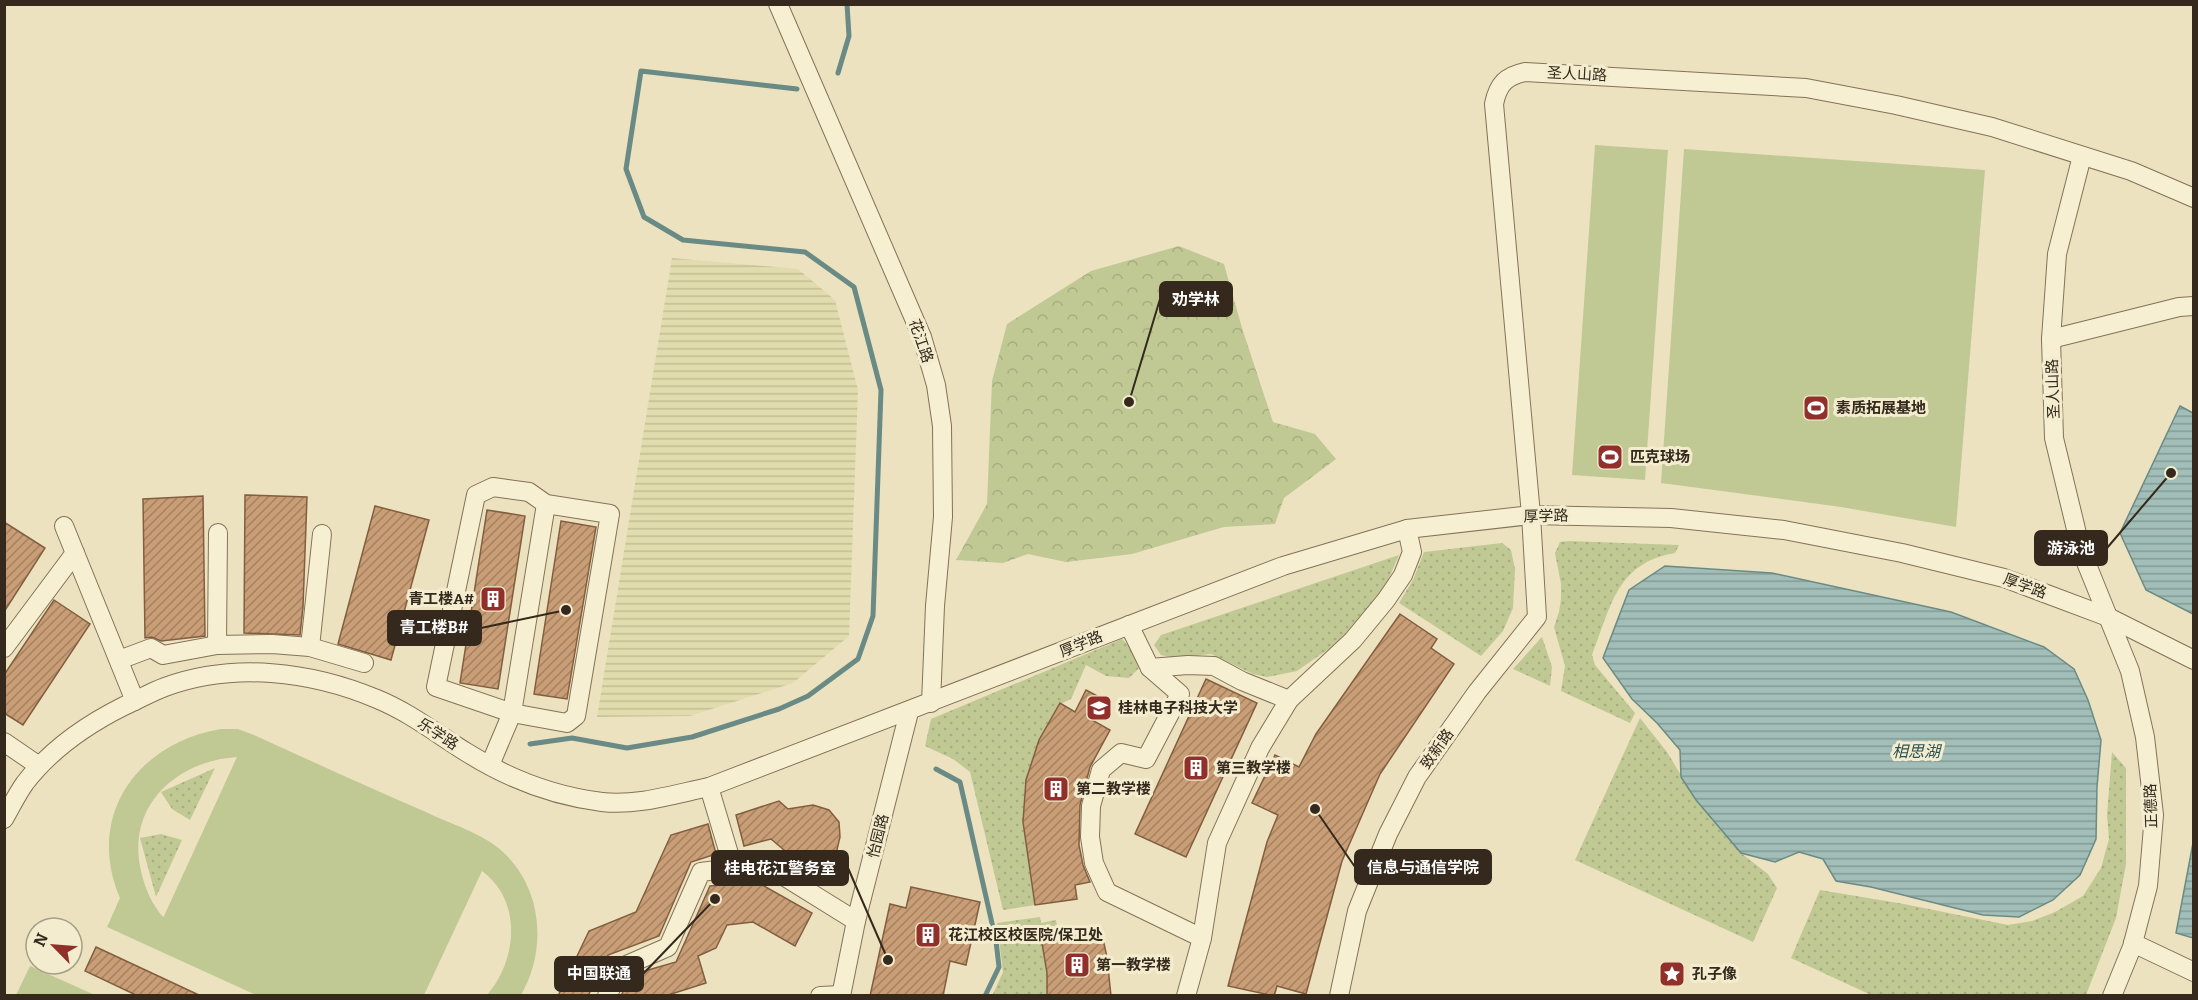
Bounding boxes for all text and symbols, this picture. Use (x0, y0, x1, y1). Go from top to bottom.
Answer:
street label: 圣人山路 (1547, 63, 1607, 85)
callout: 劝学林 (1160, 282, 1232, 316)
text: 劝学林 (1172, 290, 1220, 309)
street label: 花江路 (905, 317, 937, 365)
street label: 圣人山路 (2043, 359, 2063, 419)
sports icon: 素质拓展基地 (1801, 393, 1831, 423)
place label: 素质拓展基地 (1836, 399, 1926, 417)
sports icon: 匹克球场 (1595, 442, 1625, 472)
place label: 匹克球场 (1630, 448, 1690, 466)
street label: 厚学路 (1523, 507, 1569, 525)
callout: 游泳池 (2035, 531, 2107, 565)
text: 游泳池 (2047, 539, 2095, 558)
street label: 厚学路 (2001, 570, 2049, 602)
building icon: 青工楼A# (478, 584, 508, 614)
place label: 青工楼A# (408, 590, 474, 608)
callout: 青工楼B# (388, 611, 481, 645)
text: 青工楼B# (399, 618, 469, 637)
street label: 厚学路 (1057, 627, 1105, 661)
school or university icon: 桂林电子科技大学 (1084, 693, 1114, 723)
place label: 桂林电子科技大学 (1118, 699, 1238, 717)
street label: 乐学路 (414, 714, 462, 754)
street label: 致新路 (1417, 725, 1457, 773)
water label: 相思湖 (1892, 742, 1943, 761)
building icon: 第三教学楼 (1181, 753, 1211, 783)
place label: 第三教学楼 (1216, 759, 1291, 777)
building icon: 第二教学楼 (1041, 774, 1071, 804)
place label: 第二教学楼 (1076, 780, 1151, 798)
street label: 正德路 (2141, 783, 2161, 829)
street label: 怡园路 (864, 812, 892, 860)
callout: 信息与通信学院 (1355, 850, 1491, 884)
callout: 桂电花江警务室 (712, 851, 848, 885)
text: 信息与通信学院 (1367, 858, 1479, 877)
text: 桂电花江警务室 (724, 859, 836, 878)
north arrow (24, 916, 84, 976)
building icon: 花江校区校医院/保卫处 (913, 920, 943, 950)
place label: 花江校区校医院/保卫处 (948, 926, 1103, 944)
text: N (30, 930, 52, 949)
building icon: 第一教学楼 (1062, 950, 1092, 980)
place label: 第一教学楼 (1096, 956, 1171, 974)
callout: 中国联通 (555, 957, 643, 991)
place icon: 孔子像 (1657, 959, 1687, 989)
text: 中国联通 (567, 964, 631, 983)
place label: 孔子像 (1692, 965, 1737, 983)

